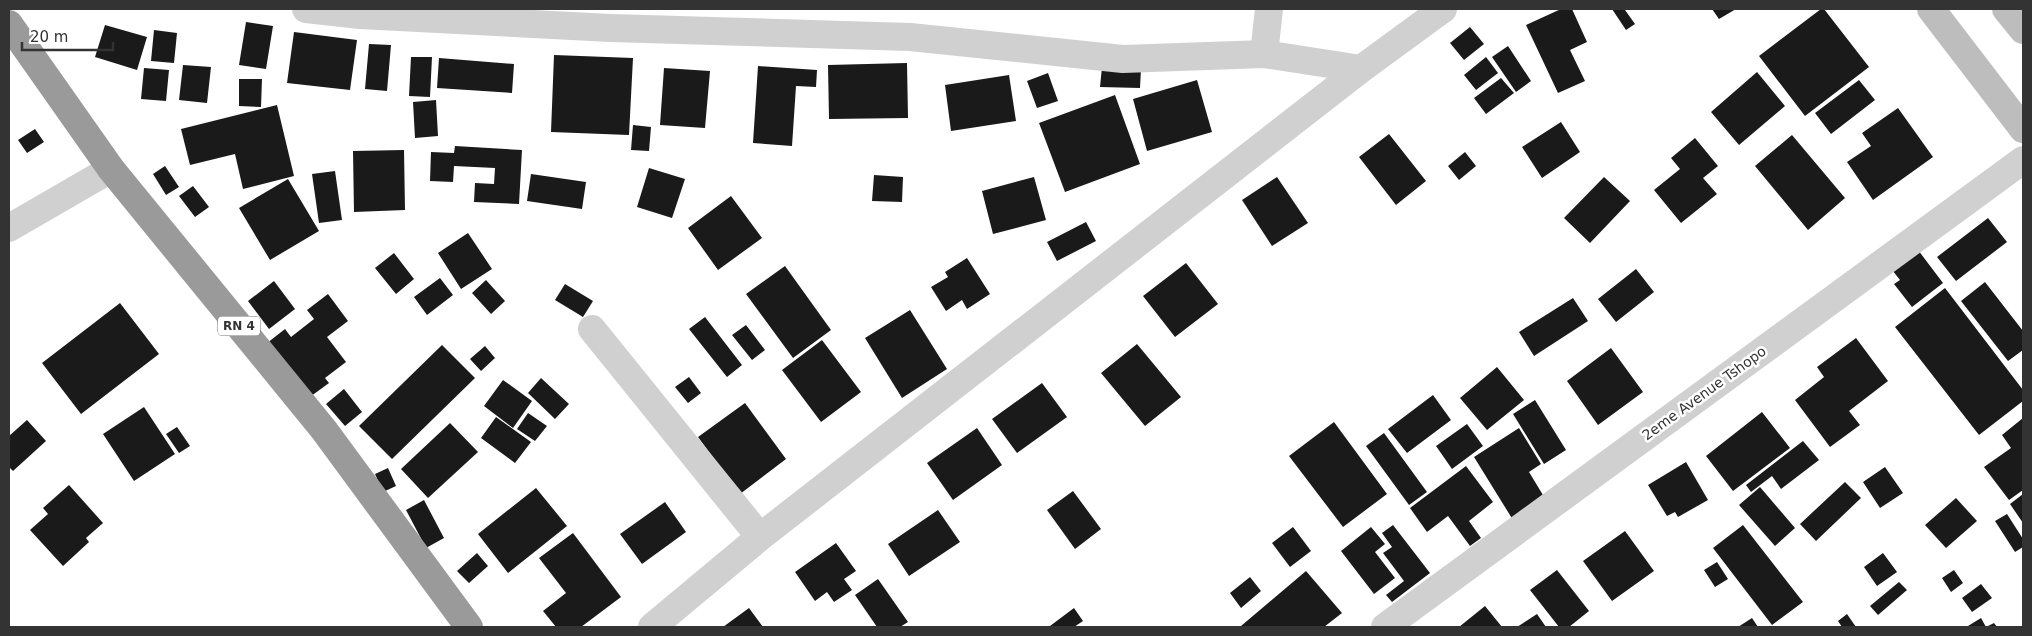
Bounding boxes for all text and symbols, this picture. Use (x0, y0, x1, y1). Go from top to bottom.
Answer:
scale bar (22, 20, 114, 52)
text: 20 m (30, 28, 68, 46)
road number: RN 4 (218, 316, 260, 336)
street label: 2eme Avenue Tshopo (1639, 343, 1769, 443)

